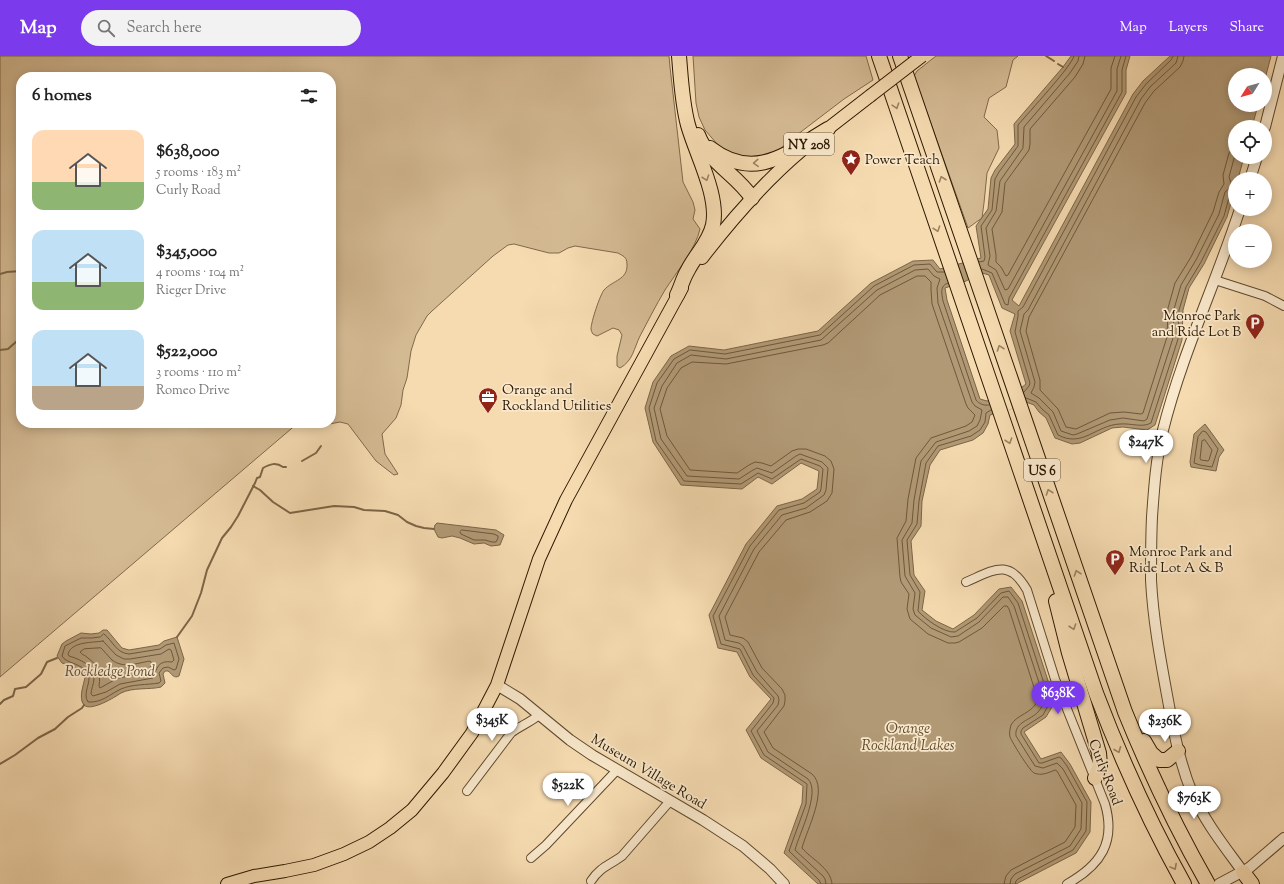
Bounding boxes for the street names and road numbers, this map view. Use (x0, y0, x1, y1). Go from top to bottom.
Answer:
road number: NY 208 (784, 133, 834, 155)
road number: US 6 (1024, 459, 1060, 481)
street label: Museum Village Road (586, 730, 710, 815)
street label: Curly Road (1082, 737, 1126, 809)

